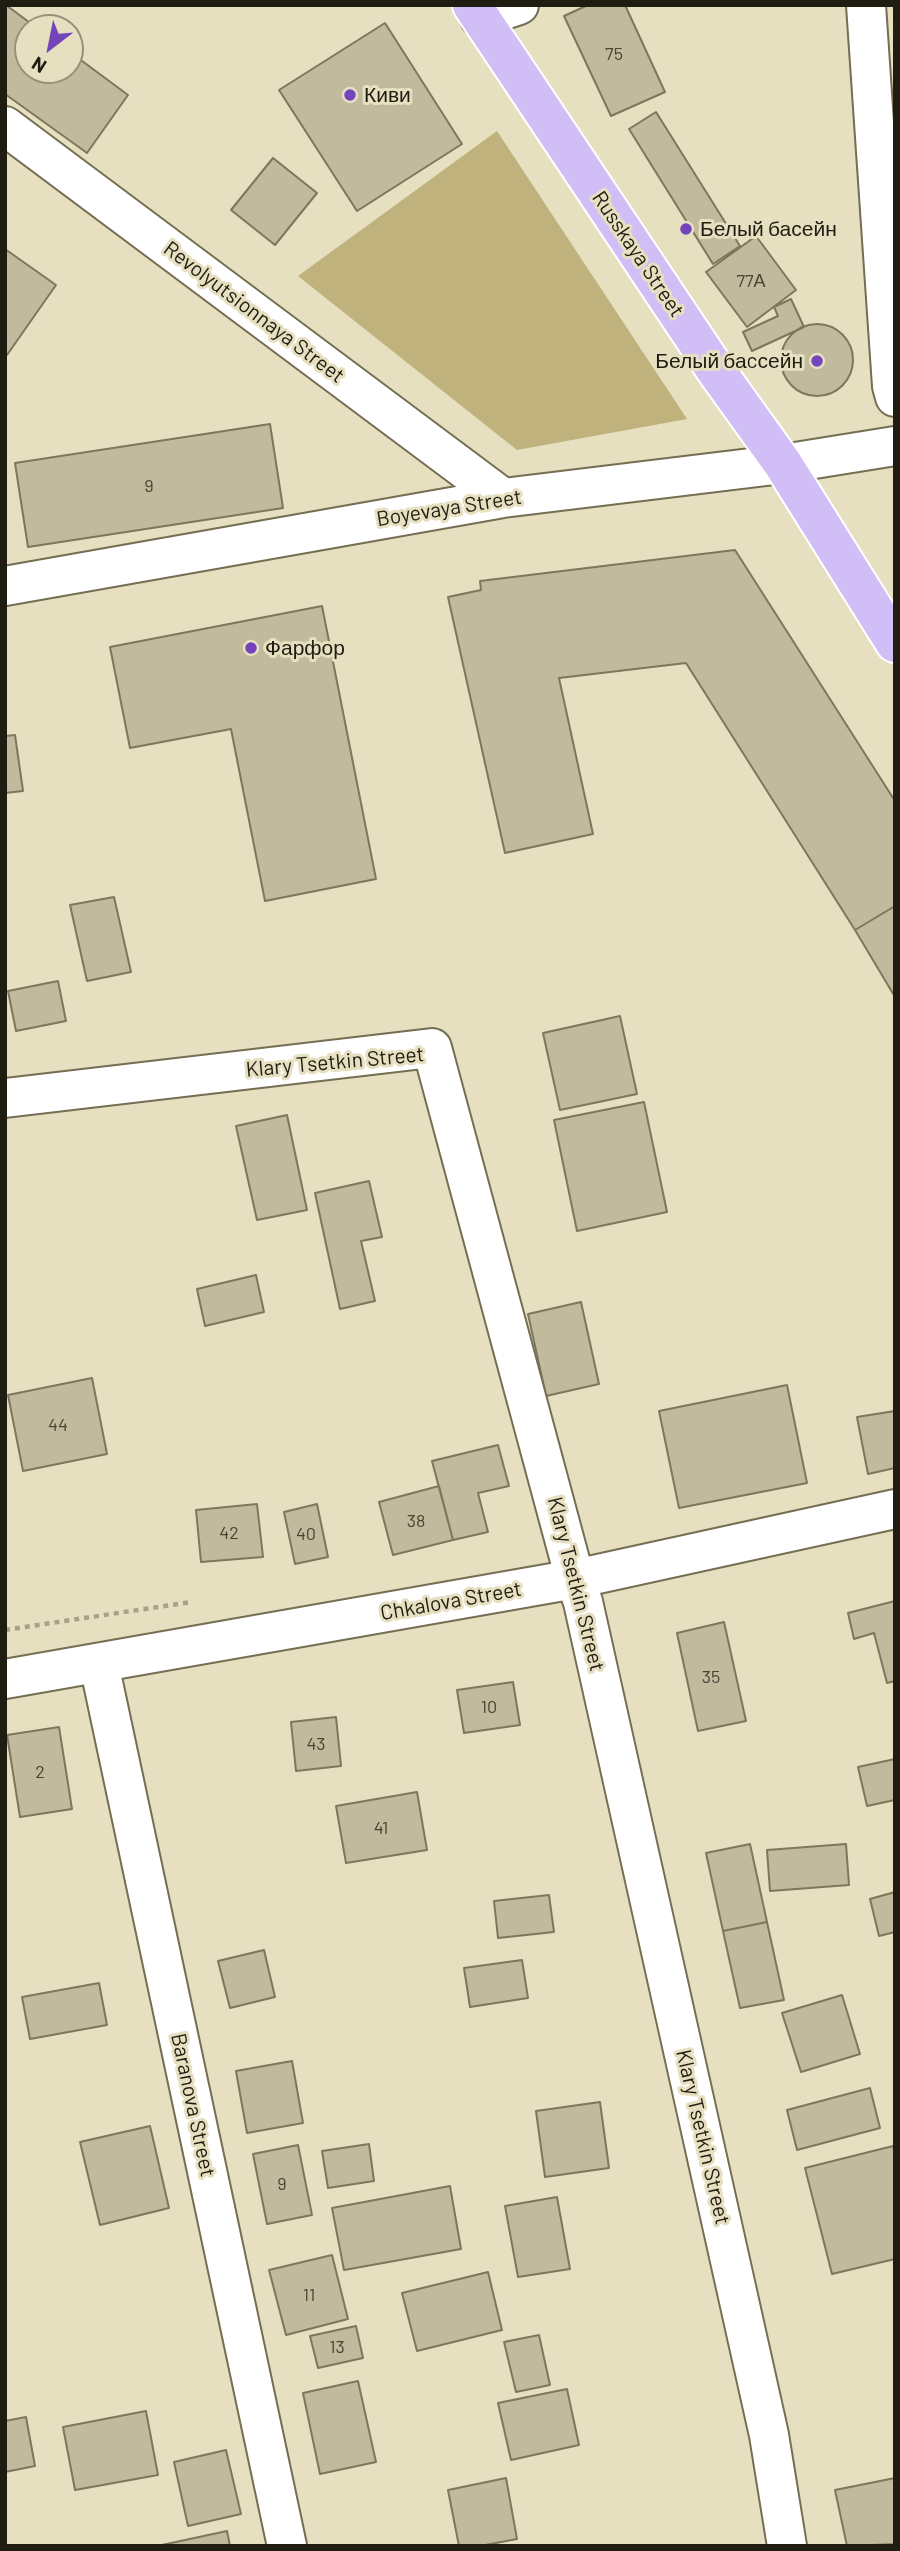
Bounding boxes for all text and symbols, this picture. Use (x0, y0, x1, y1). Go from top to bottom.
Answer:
north arrow (14, 14, 84, 84)
house number: 75 (605, 43, 623, 65)
text: N (27, 52, 50, 79)
place label: Киви (364, 82, 411, 108)
marker: Киви (342, 87, 358, 103)
street label: Russkaya Street (587, 186, 689, 322)
place label: Белый басейн (700, 216, 837, 242)
marker: Белый басейн (678, 221, 694, 237)
street label: Revolyutsionnaya Street (159, 236, 349, 388)
house number: 77А (736, 270, 766, 292)
place label: Белый баcсейн (655, 348, 803, 374)
marker: Белый баcсейн (809, 353, 825, 369)
house number: 9 (144, 475, 154, 497)
street label: Boyevaya Street (375, 484, 523, 532)
place label: Фарфор (265, 635, 345, 661)
marker: Фарфор (243, 640, 259, 656)
street label: Klary Tsetkin Street (245, 1042, 425, 1082)
house number: 44 (48, 1414, 68, 1436)
street label: Klary Tsetkin Street (542, 1494, 610, 1674)
house number: 38 (407, 1510, 425, 1532)
house number: 42 (219, 1522, 239, 1544)
house number: 40 (296, 1523, 316, 1545)
street label: Chkalova Street (378, 1576, 524, 1626)
house number: 35 (702, 1666, 720, 1688)
house number: 10 (481, 1696, 497, 1718)
house number: 43 (306, 1733, 326, 1755)
house number: 2 (35, 1761, 45, 1783)
house number: 41 (374, 1817, 388, 1839)
street label: Baranova Street (165, 2031, 221, 2179)
street label: Klary Tsetkin Street (671, 2047, 735, 2227)
house number: 9 (277, 2173, 287, 2195)
house number: 11 (303, 2284, 315, 2306)
house number: 13 (329, 2336, 345, 2358)

